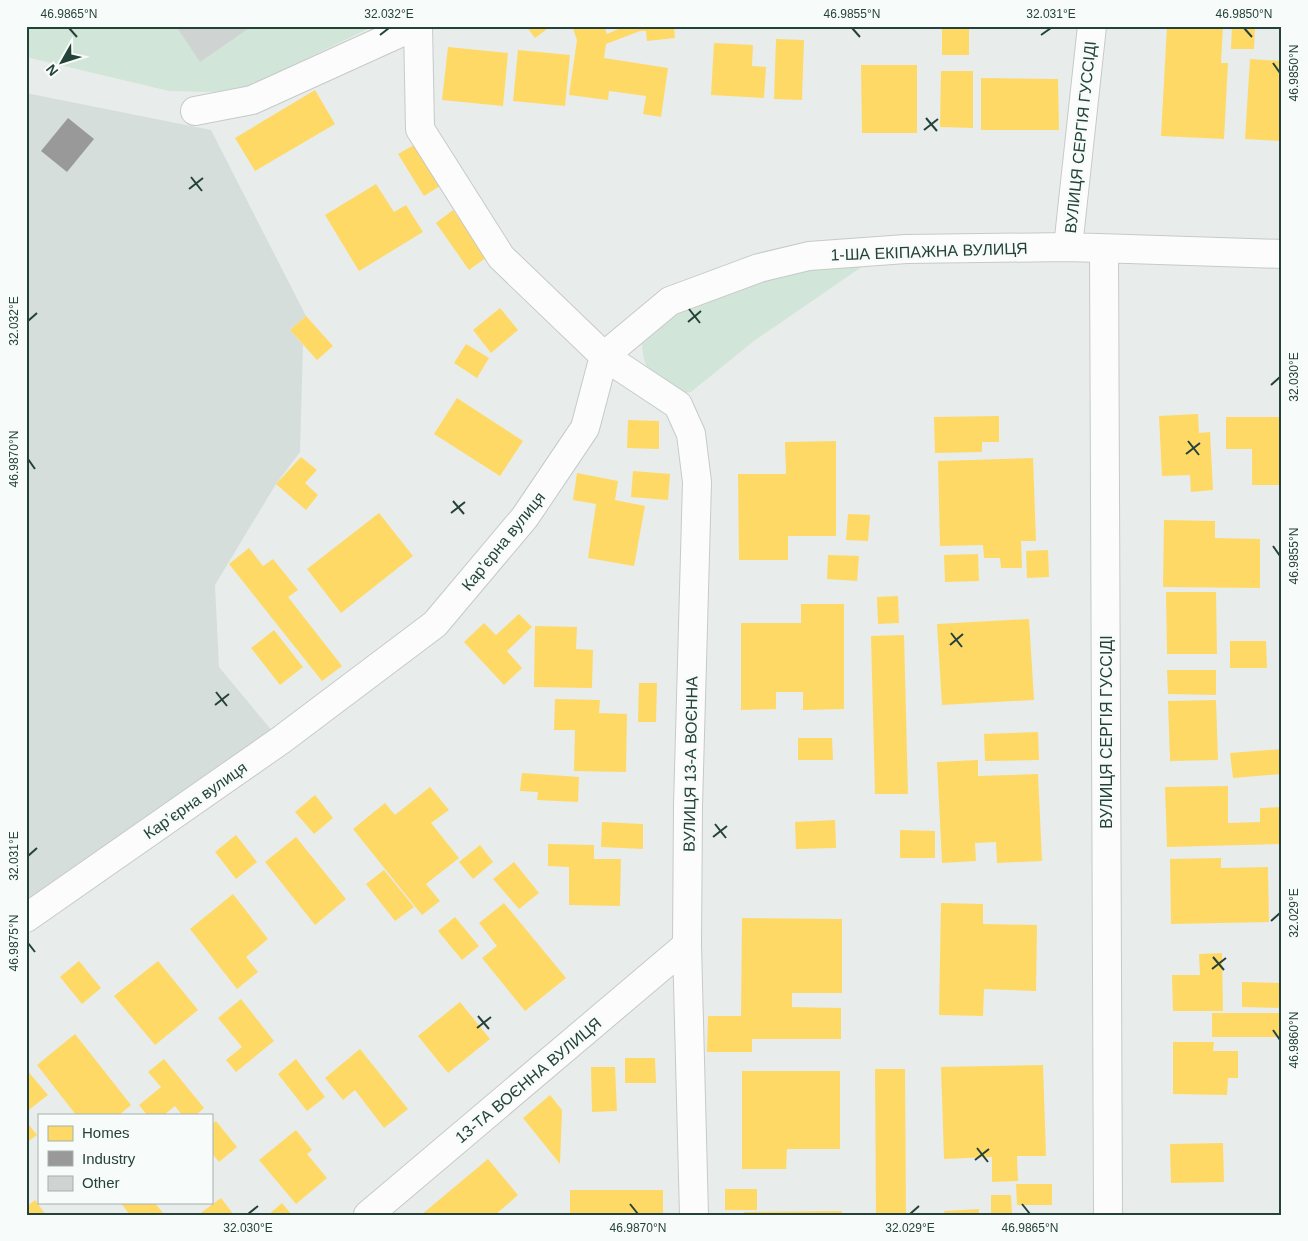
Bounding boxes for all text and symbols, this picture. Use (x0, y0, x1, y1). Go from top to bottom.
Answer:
text: 46.9865°N (41, 7, 97, 21)
text: 32.032°E (364, 7, 414, 21)
text: 46.9855°N (824, 7, 880, 21)
text: 32.031°E (1026, 7, 1076, 21)
text: 46.9850°N (1216, 7, 1272, 21)
north arrow (38, 38, 88, 88)
street label: ВУЛИЦЯ СЕРГІЯ ГУССІДІ (1062, 40, 1099, 234)
text: 46.9850°N (1287, 45, 1301, 101)
text: N (42, 61, 61, 79)
street label: 1-ША ЕКІПАЖНА ВУЛИЦЯ (830, 240, 1028, 263)
text: 32.032°E (7, 296, 21, 346)
text: 32.030°E (1287, 352, 1301, 402)
text: 46.9870°N (7, 431, 21, 487)
street label: Карʼєрна вулиця (458, 489, 548, 594)
text: 46.9855°N (1287, 528, 1301, 584)
street label: ВУЛИЦЯ СЕРГІЯ ГУССІДІ (1098, 635, 1115, 829)
street label: ВУЛИЦЯ 13-А ВОЄННА (680, 676, 701, 852)
street label: Карʼєрна вулиця (141, 759, 250, 842)
text: 32.031°E (7, 831, 21, 881)
text: 32.029°E (1287, 888, 1301, 938)
text: 46.9875°N (7, 915, 21, 971)
text: 46.9860°N (1287, 1012, 1301, 1068)
street label: 13-ТА ВОЄННА ВУЛИЦЯ (452, 1014, 605, 1146)
legend (38, 1114, 212, 1204)
text: Homes (82, 1124, 130, 1141)
text: Industry (82, 1150, 136, 1167)
text: Other (82, 1174, 120, 1191)
text: 32.030°E (223, 1221, 273, 1235)
text: 46.9870°N (610, 1221, 666, 1235)
text: 32.029°E (885, 1221, 935, 1235)
text: 46.9865°N (1002, 1221, 1058, 1235)

